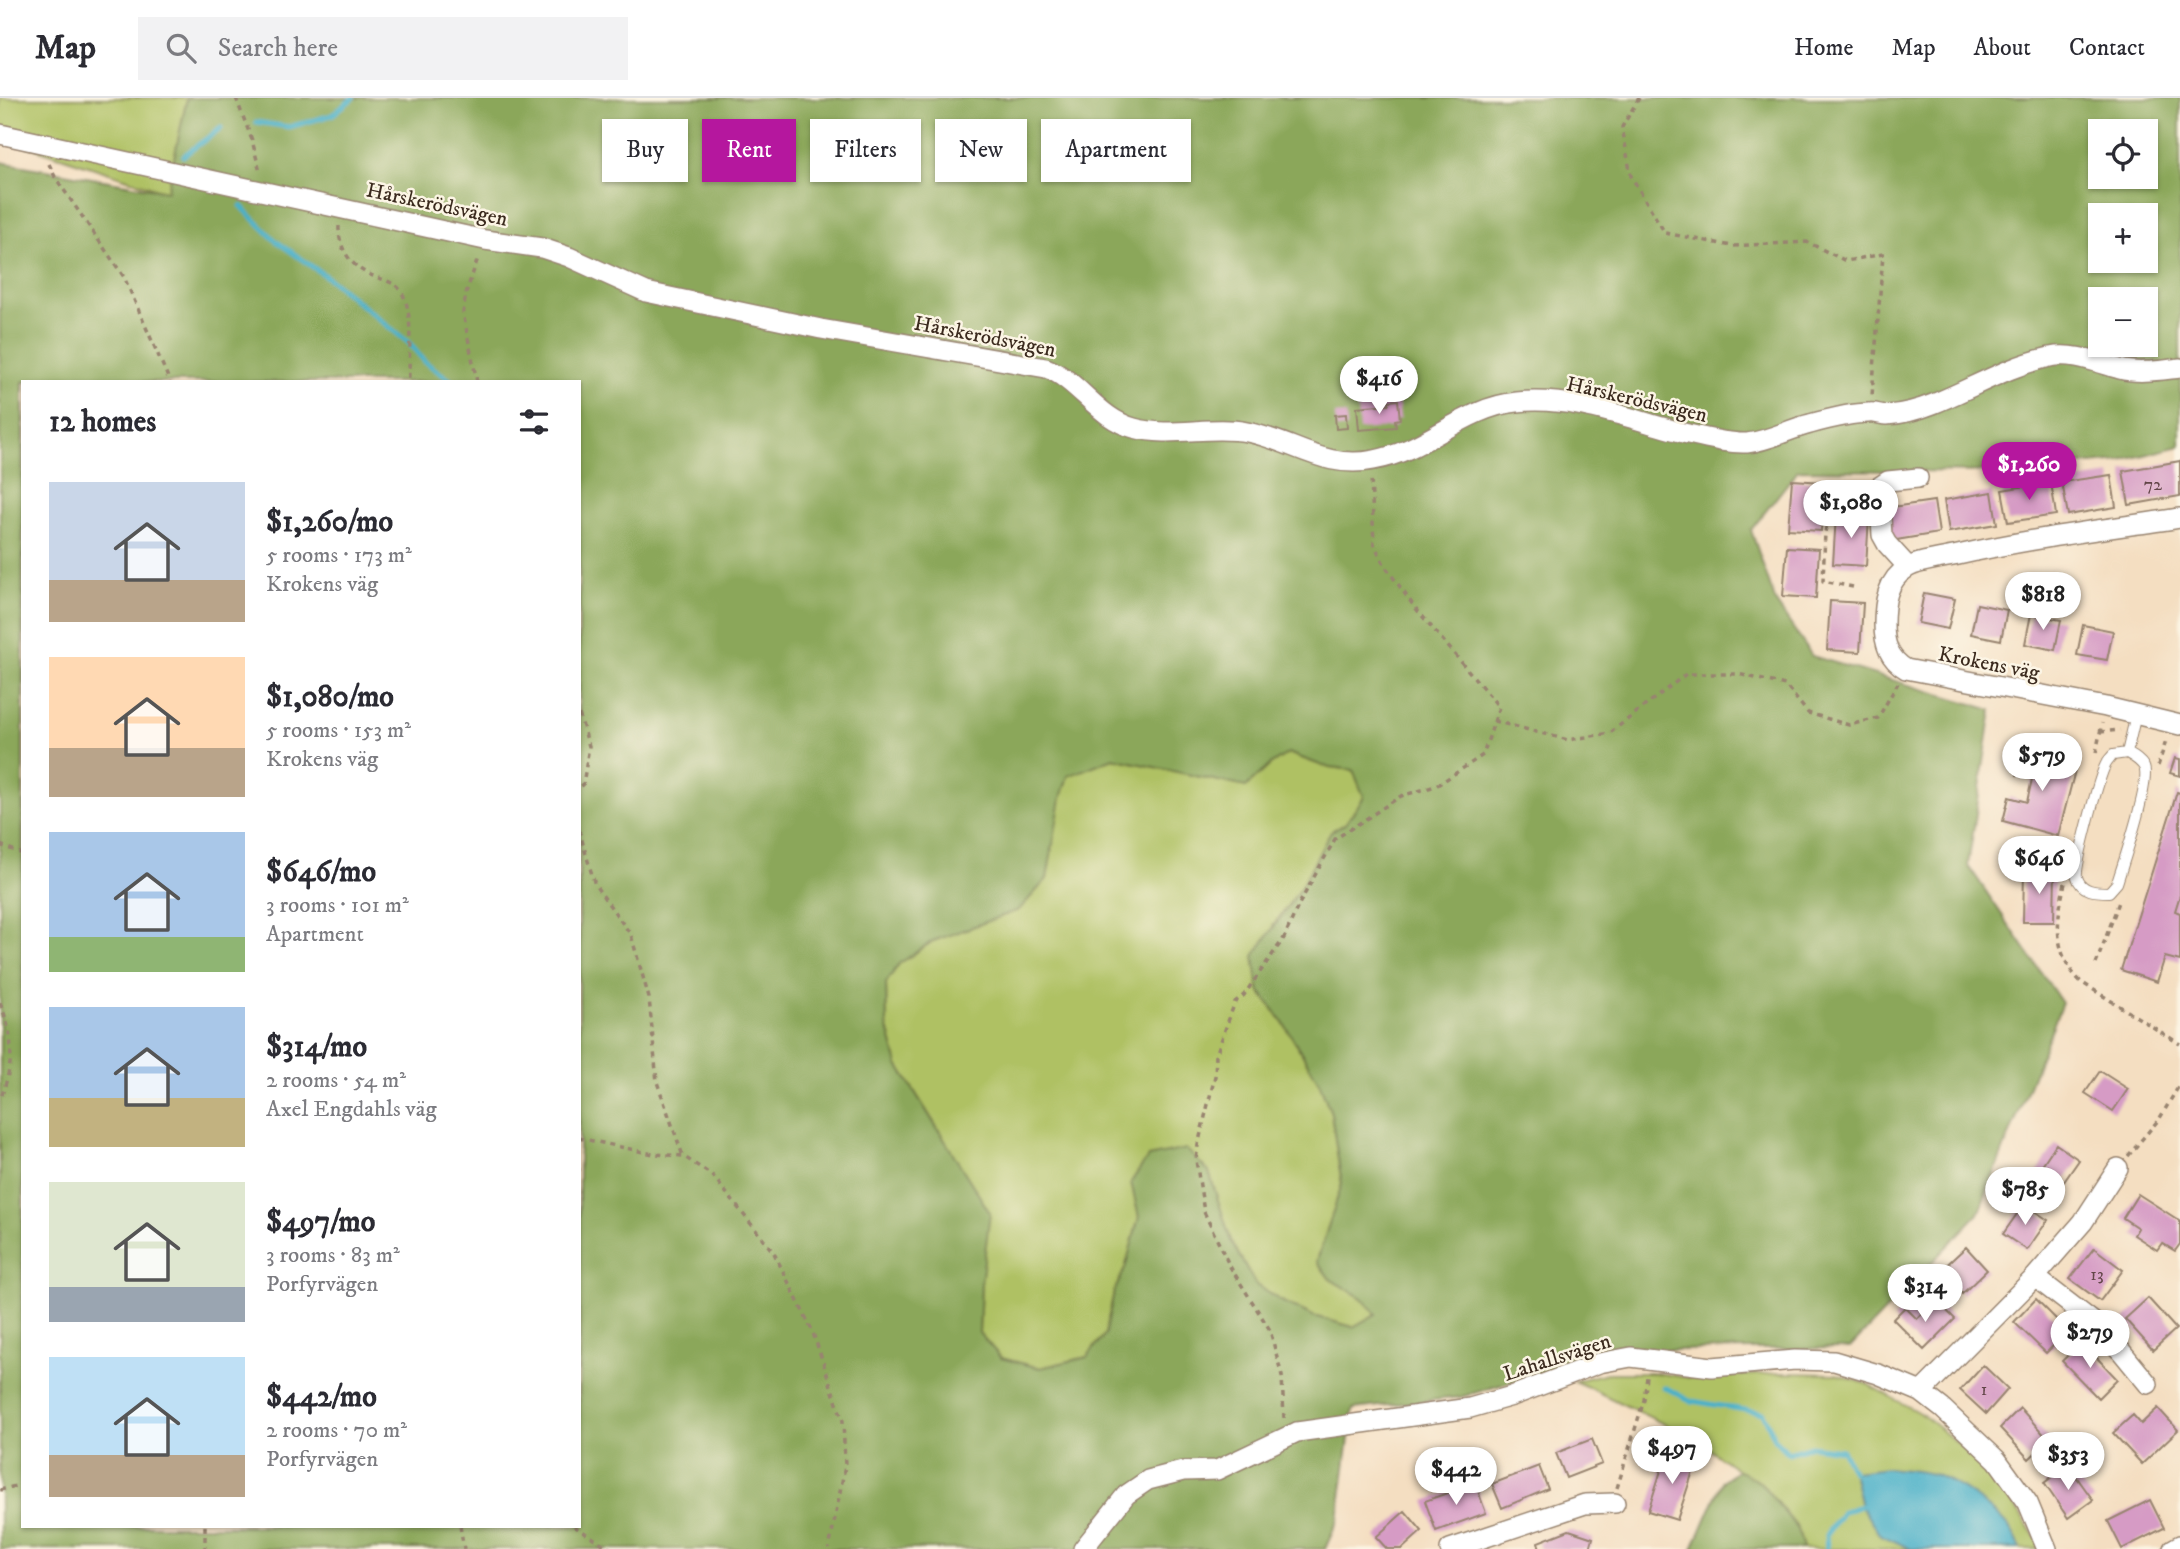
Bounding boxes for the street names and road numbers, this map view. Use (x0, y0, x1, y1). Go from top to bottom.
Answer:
street label: Hårskerödsvägen (364, 177, 510, 233)
street label: Hårskerödsvägen (912, 310, 1058, 363)
street label: Hårskerödsvägen (1564, 371, 1710, 429)
street label: Krokens väg (1936, 641, 2042, 687)
street label: Lahallsvägen (1500, 1328, 1614, 1388)

